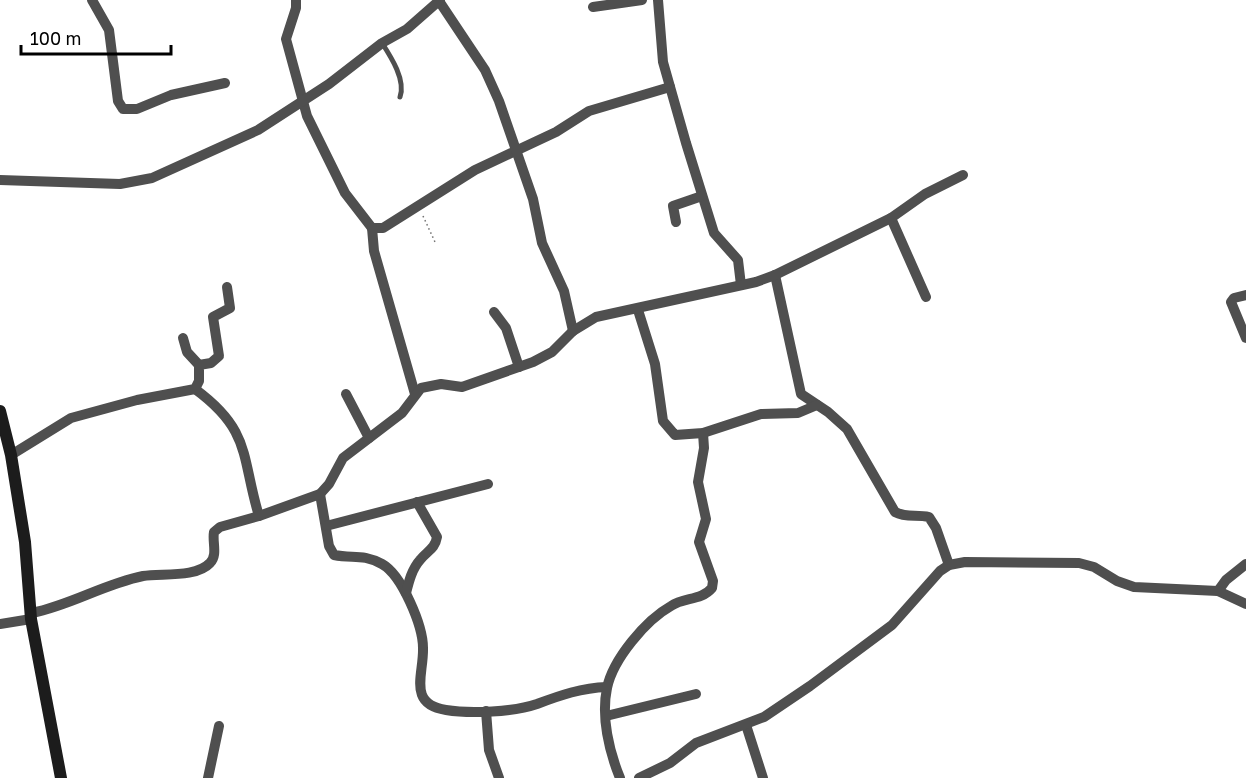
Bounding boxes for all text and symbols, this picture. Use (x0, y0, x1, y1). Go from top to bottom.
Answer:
scale bar (21, 18, 171, 56)
text: 100 m (30, 27, 81, 49)

